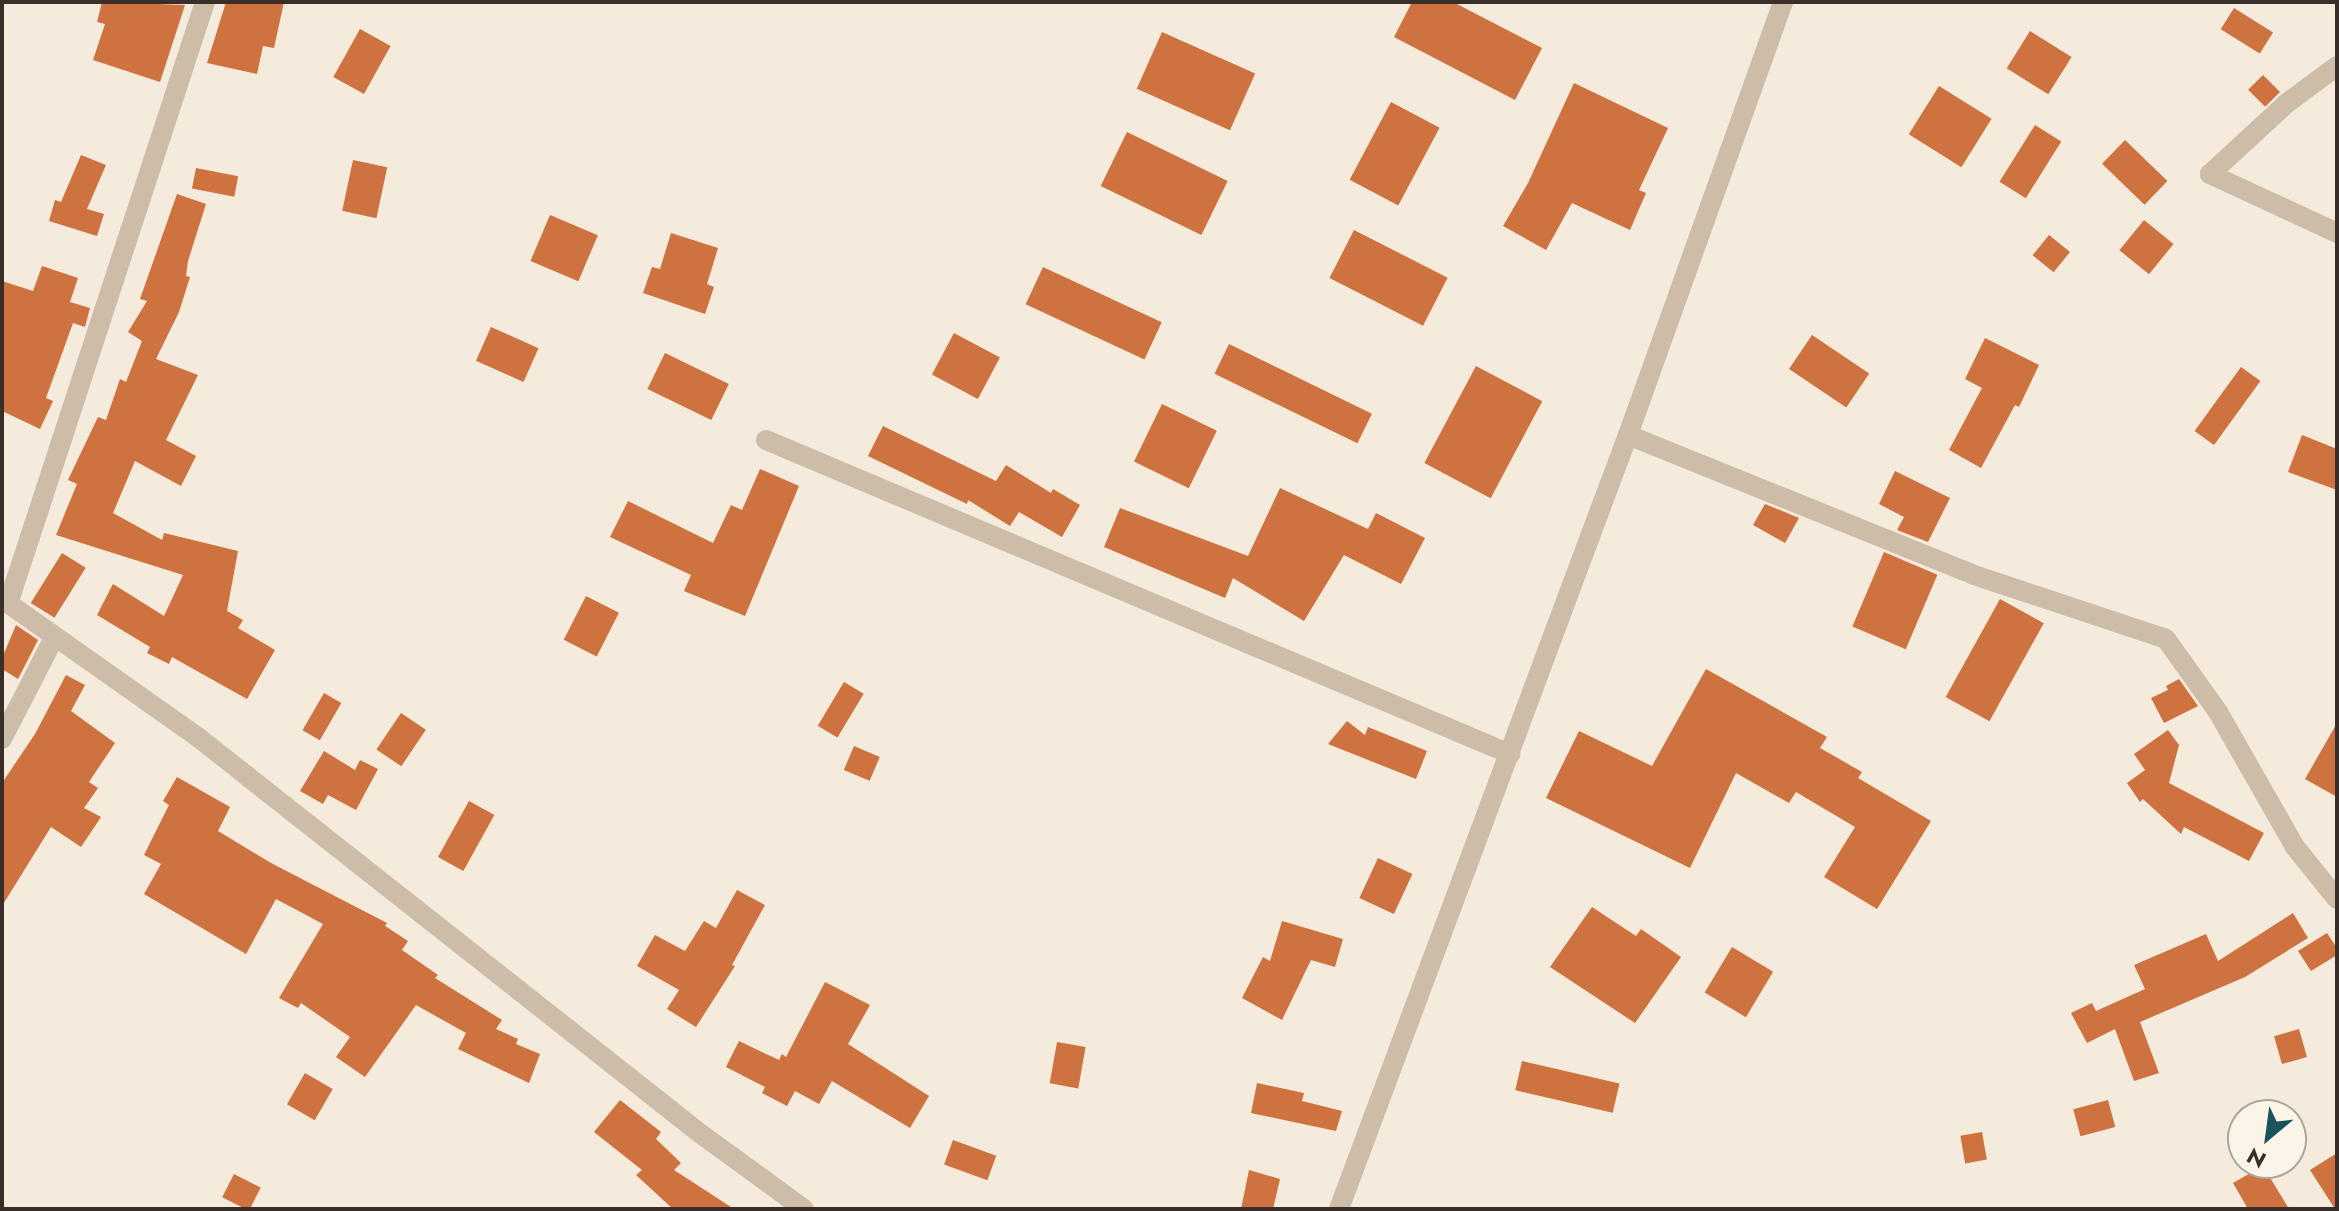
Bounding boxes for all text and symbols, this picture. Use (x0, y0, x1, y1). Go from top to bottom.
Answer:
north arrow (2227, 1099, 2307, 1179)
text: N (2241, 1140, 2272, 1176)

